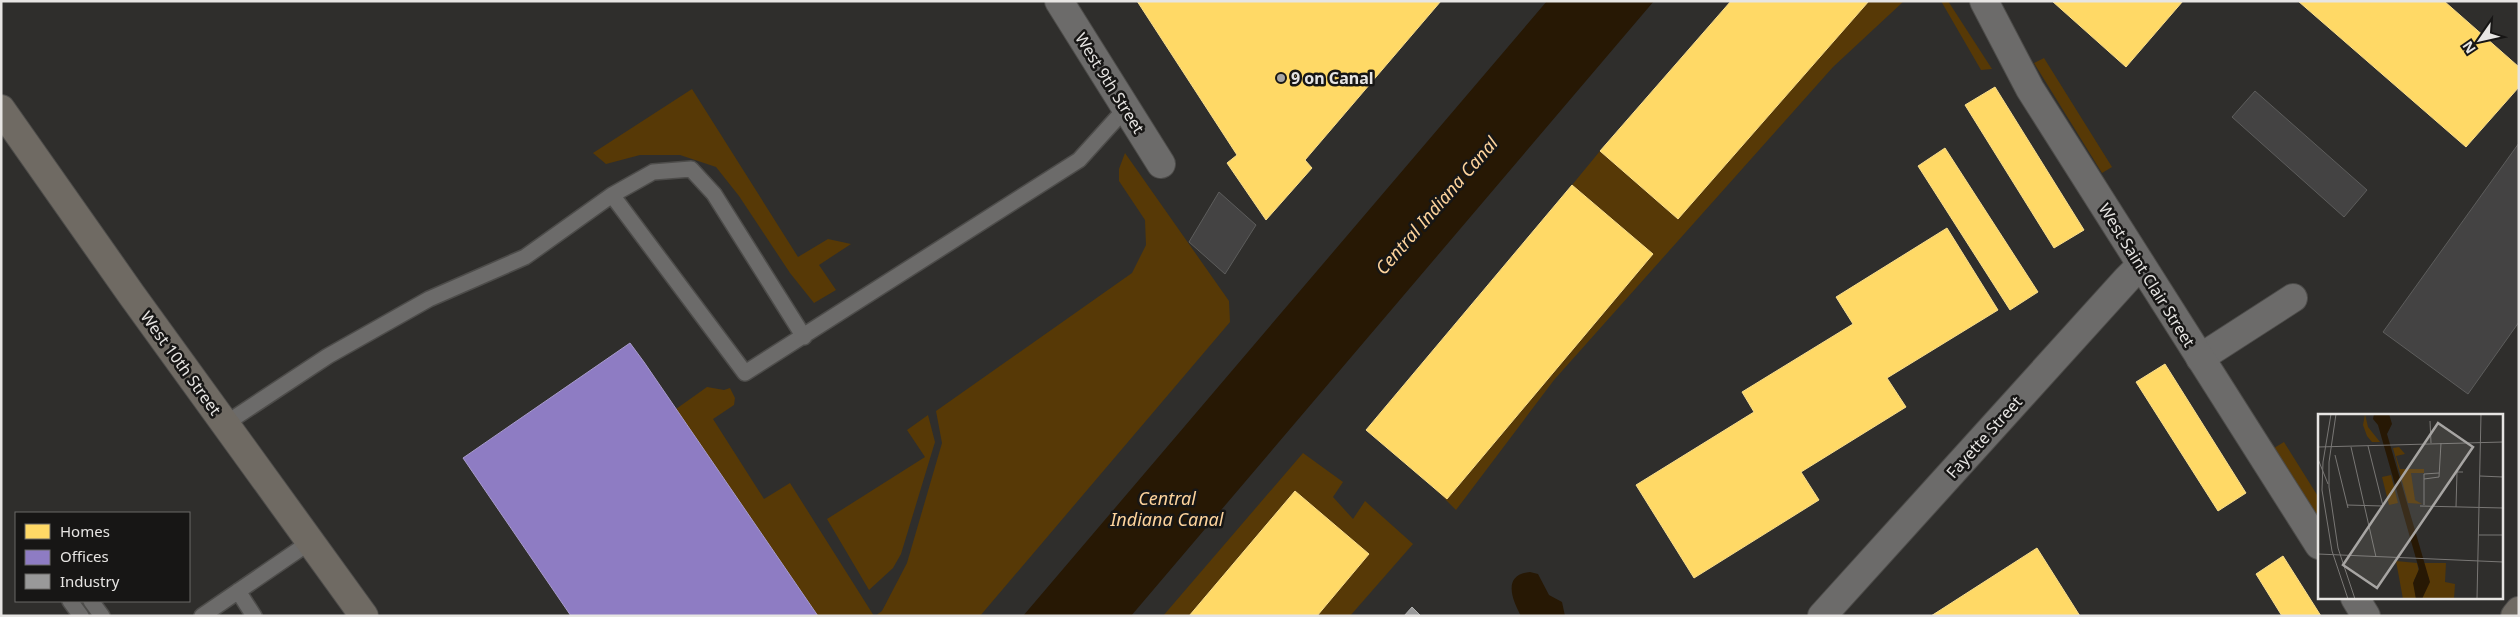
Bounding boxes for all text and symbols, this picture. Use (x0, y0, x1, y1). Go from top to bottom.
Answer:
north arrow (2455, 15, 2505, 65)
street label: West 9th Street (1070, 28, 1150, 138)
text: N (2458, 38, 2480, 58)
place label: 9 on Canal (1291, 67, 1373, 89)
marker: 9 on Canal (1275, 72, 1287, 84)
water label: Central Indiana Canal (1370, 131, 1503, 279)
street label: West Saint Clair Street (2094, 199, 2200, 351)
street label: West 10th Street (136, 306, 226, 420)
street label: Fayette Street (1941, 391, 2027, 483)
inset map (2318, 414, 2502, 600)
water label: Central Indiana Canal (1110, 486, 1224, 531)
legend (15, 512, 190, 602)
text: Homes (60, 521, 110, 541)
text: Offices (60, 546, 109, 566)
text: Industry (60, 571, 120, 591)

